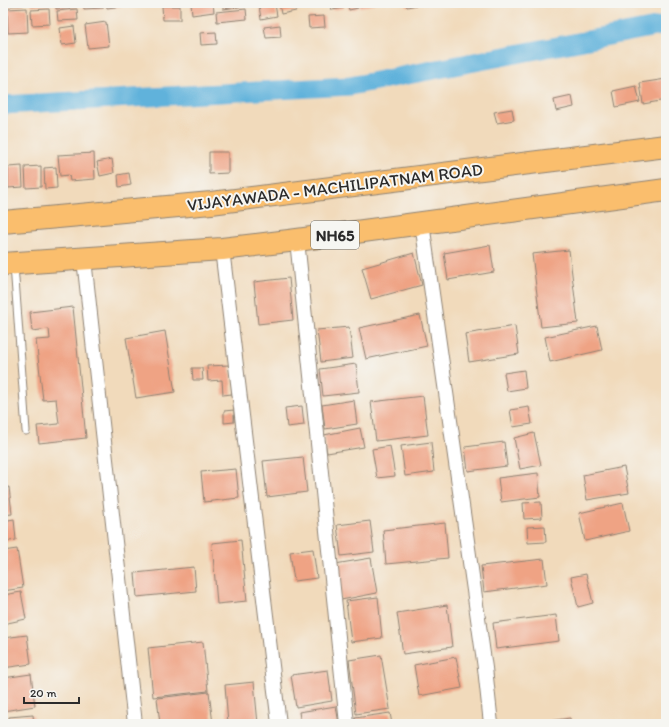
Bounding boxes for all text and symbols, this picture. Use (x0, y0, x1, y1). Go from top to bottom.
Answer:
street label: VIJAYAWADA - MACHILIPATNAM ROAD (186, 159, 484, 215)
road number: NH65 (311, 221, 359, 249)
scale bar (24, 679, 79, 705)
text: 20 m (30, 686, 57, 700)

